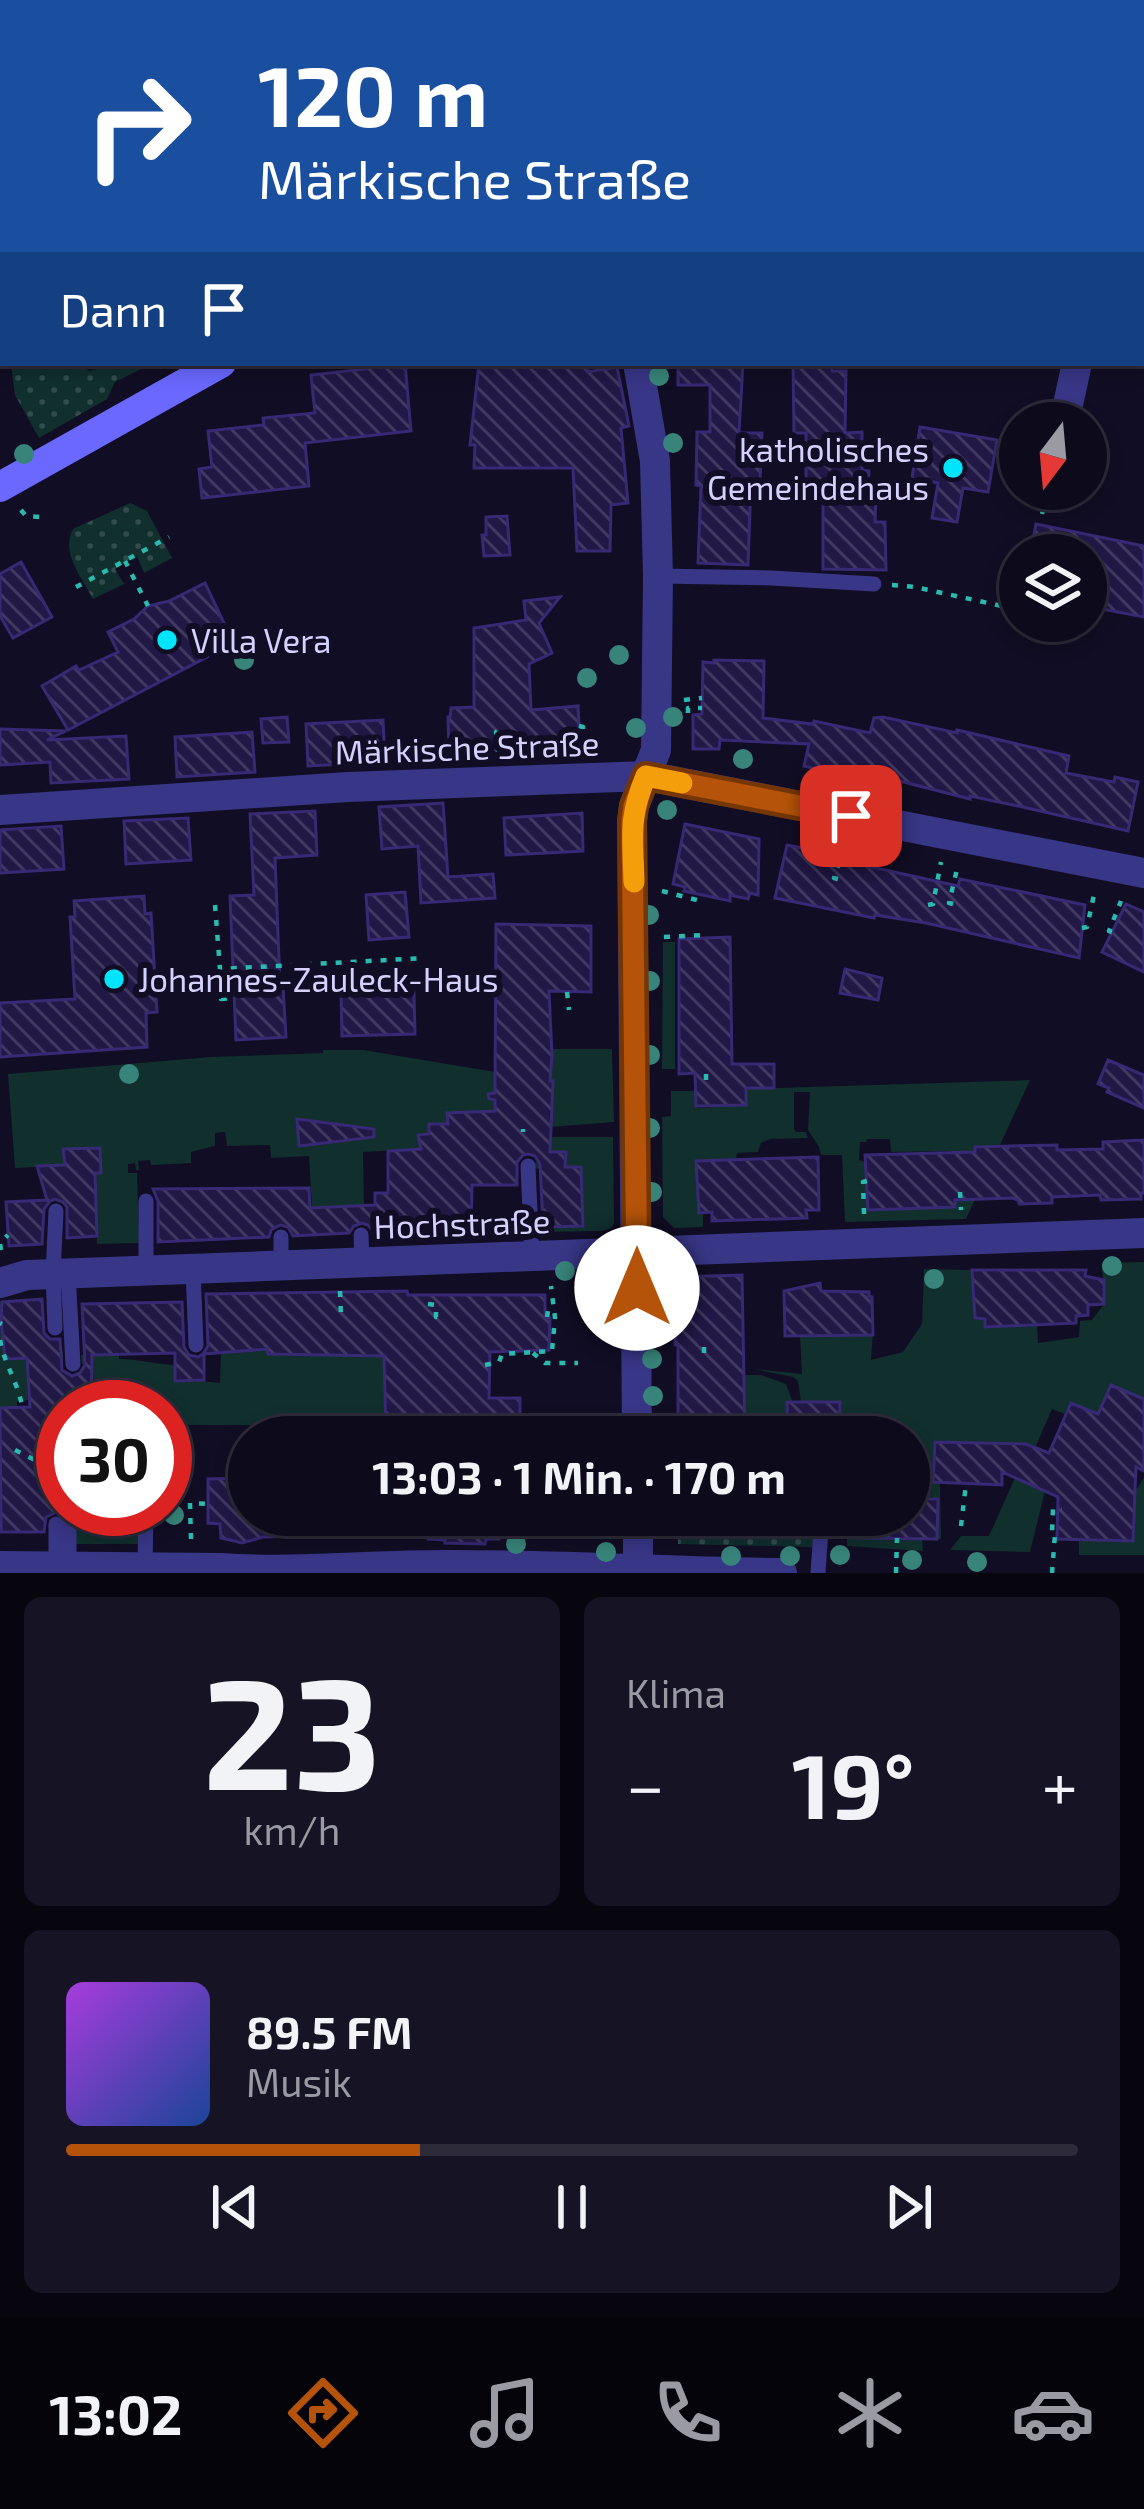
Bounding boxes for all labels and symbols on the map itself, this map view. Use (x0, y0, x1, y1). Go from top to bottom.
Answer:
north arrow (999, 402, 1107, 510)
place label: katholisches Gemeindehaus (707, 429, 929, 507)
marker: katholisches Gemeindehaus (940, 455, 966, 481)
place label: Villa Vera (191, 620, 331, 660)
marker: Villa Vera (154, 627, 180, 653)
street label: Märkische Straße (334, 722, 600, 772)
pin (800, 765, 902, 867)
place label: Johannes-Zauleck-Haus (138, 959, 499, 999)
marker: Johannes-Zauleck-Haus (101, 966, 127, 992)
street label: Hochstraße (373, 1200, 551, 1246)
position arrow (574, 1225, 700, 1351)
speed limit sign: 30 (36, 1380, 192, 1536)

